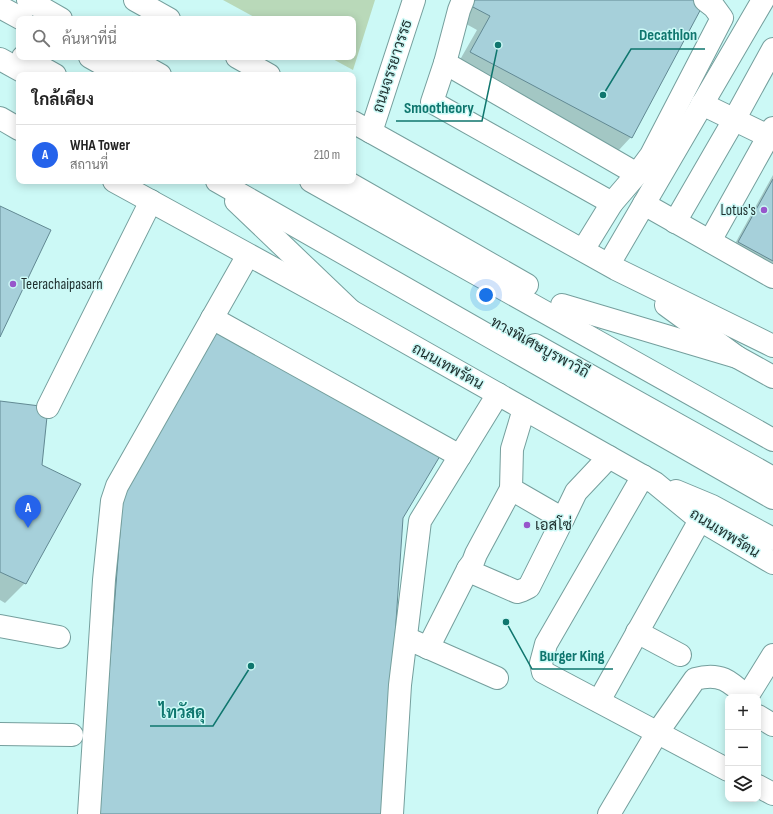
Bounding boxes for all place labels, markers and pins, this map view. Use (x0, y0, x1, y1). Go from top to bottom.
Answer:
callout: Decathlon (631, 21, 705, 49)
callout: Smootheory (396, 93, 482, 121)
place label: Lotus's (720, 201, 756, 220)
marker: Lotus's (759, 205, 769, 215)
place label: Teerachaipasarn (21, 275, 103, 294)
marker: Teerachaipasarn (8, 279, 18, 289)
pin: A (15, 495, 41, 528)
place label: เอสโซ่ (535, 515, 572, 535)
marker: เอสโซ่ (522, 520, 532, 530)
callout: Burger King (532, 641, 613, 669)
callout: ไทวัสดุ (150, 698, 213, 726)

